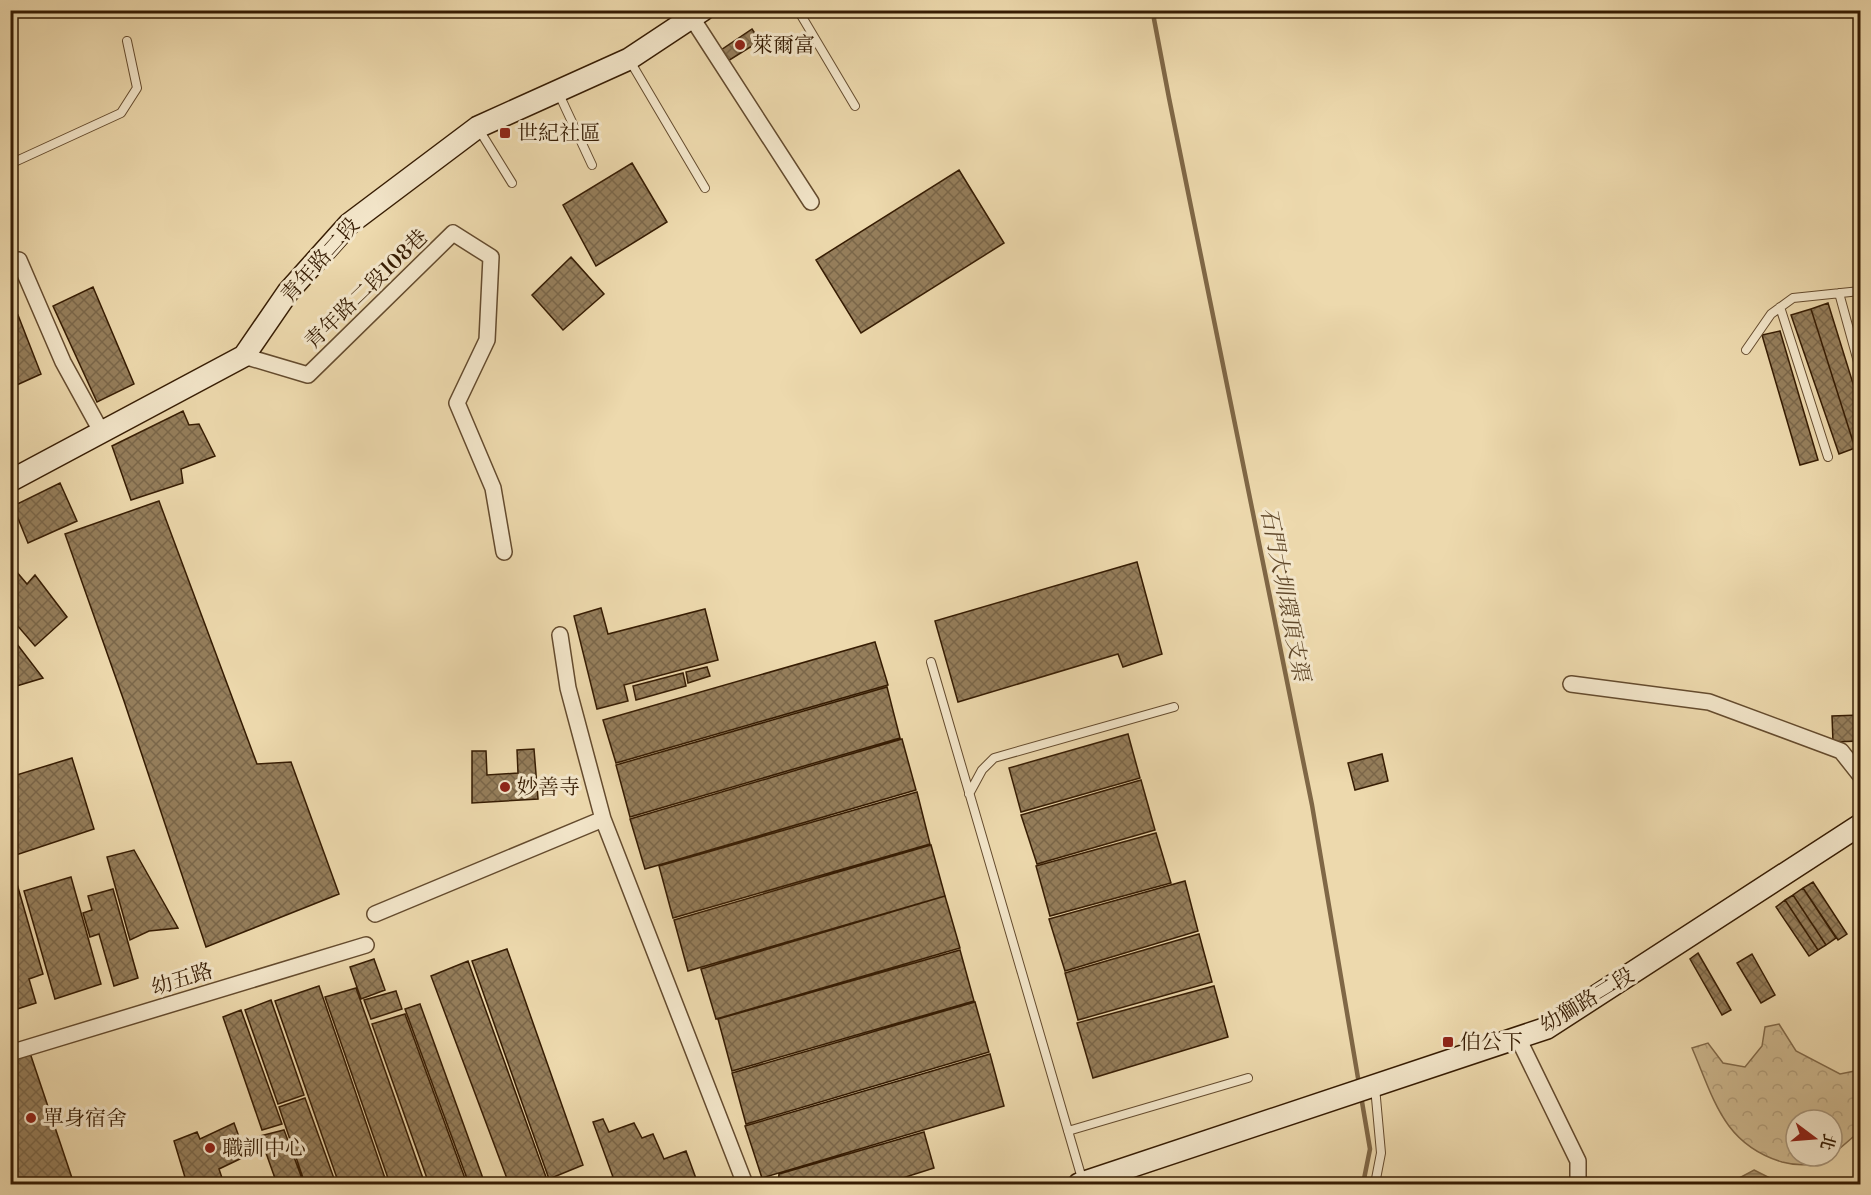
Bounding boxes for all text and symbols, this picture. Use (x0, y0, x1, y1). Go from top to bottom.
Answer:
place label: 萊爾富 (752, 33, 815, 59)
marker: 萊爾富 (733, 38, 747, 52)
place label: 世紀社區 (517, 121, 601, 147)
marker: 世紀社區 (498, 126, 512, 140)
street label: 青年路二段 (276, 213, 366, 308)
street label: 青年路二段108巷 (300, 224, 434, 355)
water label: 石門大圳環頂支渠 (1254, 505, 1315, 686)
place label: 妙善寺 (517, 775, 580, 801)
marker: 妙善寺 (498, 780, 512, 794)
street label: 幼五路 (148, 958, 216, 1002)
street label: 幼獅路二段 (1536, 963, 1639, 1039)
place label: 伯公下 (1460, 1030, 1523, 1056)
marker: 伯公下 (1441, 1035, 1455, 1049)
place label: 單身宿舍 (43, 1106, 127, 1132)
north arrow (1784, 1108, 1844, 1168)
marker: 單身宿舍 (24, 1111, 38, 1125)
text: 北 (1816, 1131, 1839, 1152)
place label: 職訓中心 (222, 1136, 306, 1162)
marker: 職訓中心 (203, 1141, 217, 1155)

